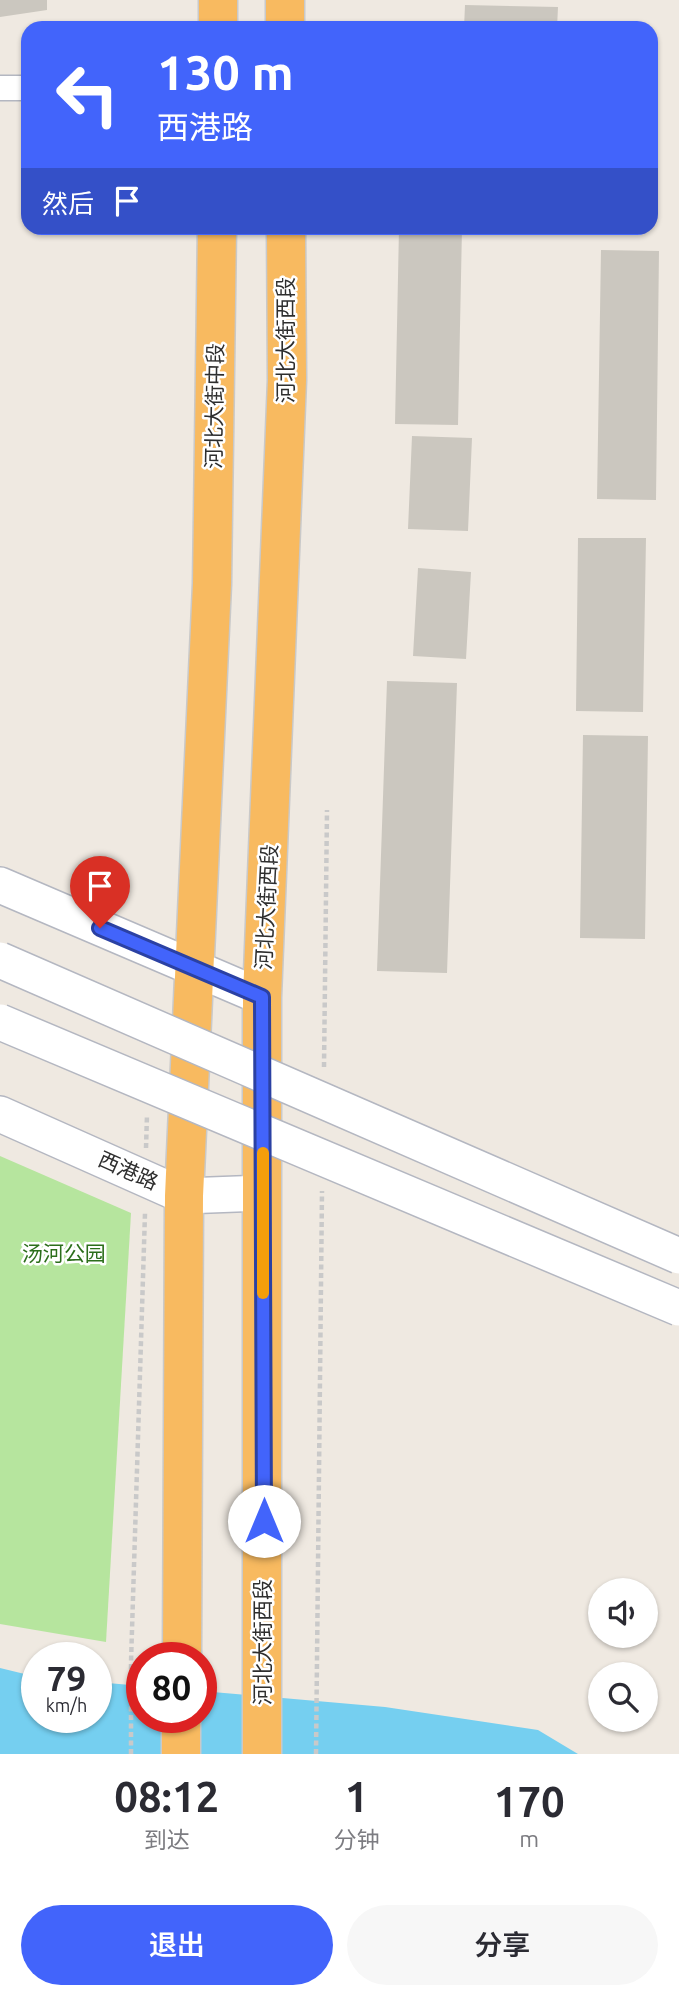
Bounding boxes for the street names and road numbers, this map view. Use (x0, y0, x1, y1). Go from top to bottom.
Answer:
street label: 河北大街西段 (273, 277, 297, 403)
street label: 河北大街中段 (201, 343, 227, 469)
street label: 河北大街西段 (251, 843, 281, 970)
street label: 西港路 (95, 1146, 162, 1194)
street label: 河北大街西段 (250, 1579, 274, 1705)

